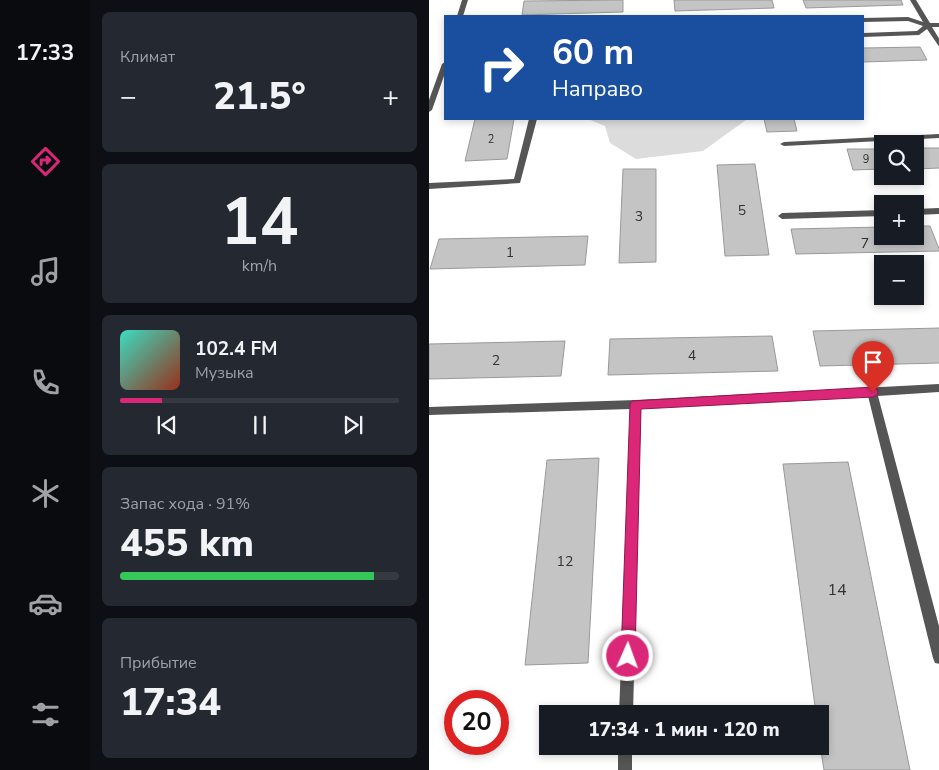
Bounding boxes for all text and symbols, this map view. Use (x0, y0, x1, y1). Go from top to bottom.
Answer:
text: 60 m (552, 29, 634, 76)
icon: right (469, 35, 534, 100)
text: 17:33 (16, 38, 74, 68)
text: Климат (120, 46, 175, 68)
text: 21.5° (213, 71, 306, 122)
text: Направо (552, 74, 643, 104)
text: − (120, 78, 137, 116)
text: + (382, 78, 399, 116)
house number: 2 (488, 132, 494, 147)
map controls (874, 135, 924, 305)
button: search (874, 135, 924, 185)
icon: directions (28, 144, 63, 179)
house number: 9 (863, 152, 869, 167)
text: 14 (220, 178, 299, 267)
button: + (874, 195, 924, 245)
house number: 5 (738, 201, 746, 220)
house number: 3 (635, 207, 643, 226)
house number: 7 (861, 234, 869, 253)
house number: 1 (506, 243, 514, 262)
icon: music (28, 254, 63, 289)
text: km/h (242, 255, 277, 277)
button: − (874, 255, 924, 305)
text: 102.4 FM (195, 336, 278, 362)
pin (852, 341, 894, 392)
house number: 4 (688, 346, 696, 365)
icon: arrive (859, 348, 887, 376)
house number: 2 (492, 351, 500, 370)
text: Музыка (195, 362, 254, 384)
icon: phone (28, 365, 63, 400)
icon: previous (153, 411, 181, 439)
icon: pause (246, 411, 274, 439)
icon: next (339, 411, 367, 439)
icon: climate (28, 476, 63, 511)
text: Запас хода · 91% (120, 493, 250, 515)
text: 455 km (120, 518, 254, 569)
house number: 12 (557, 552, 573, 571)
house number: 14 (827, 579, 847, 601)
icon: car (28, 586, 63, 621)
position arrow (601, 629, 653, 681)
text: Прибытие (120, 652, 197, 674)
text: 17:34 (120, 677, 221, 728)
speed limit sign: 20 (444, 690, 509, 755)
icon: filters (28, 697, 63, 732)
text: 17:34 · 1 мин · 120 m (588, 717, 780, 743)

